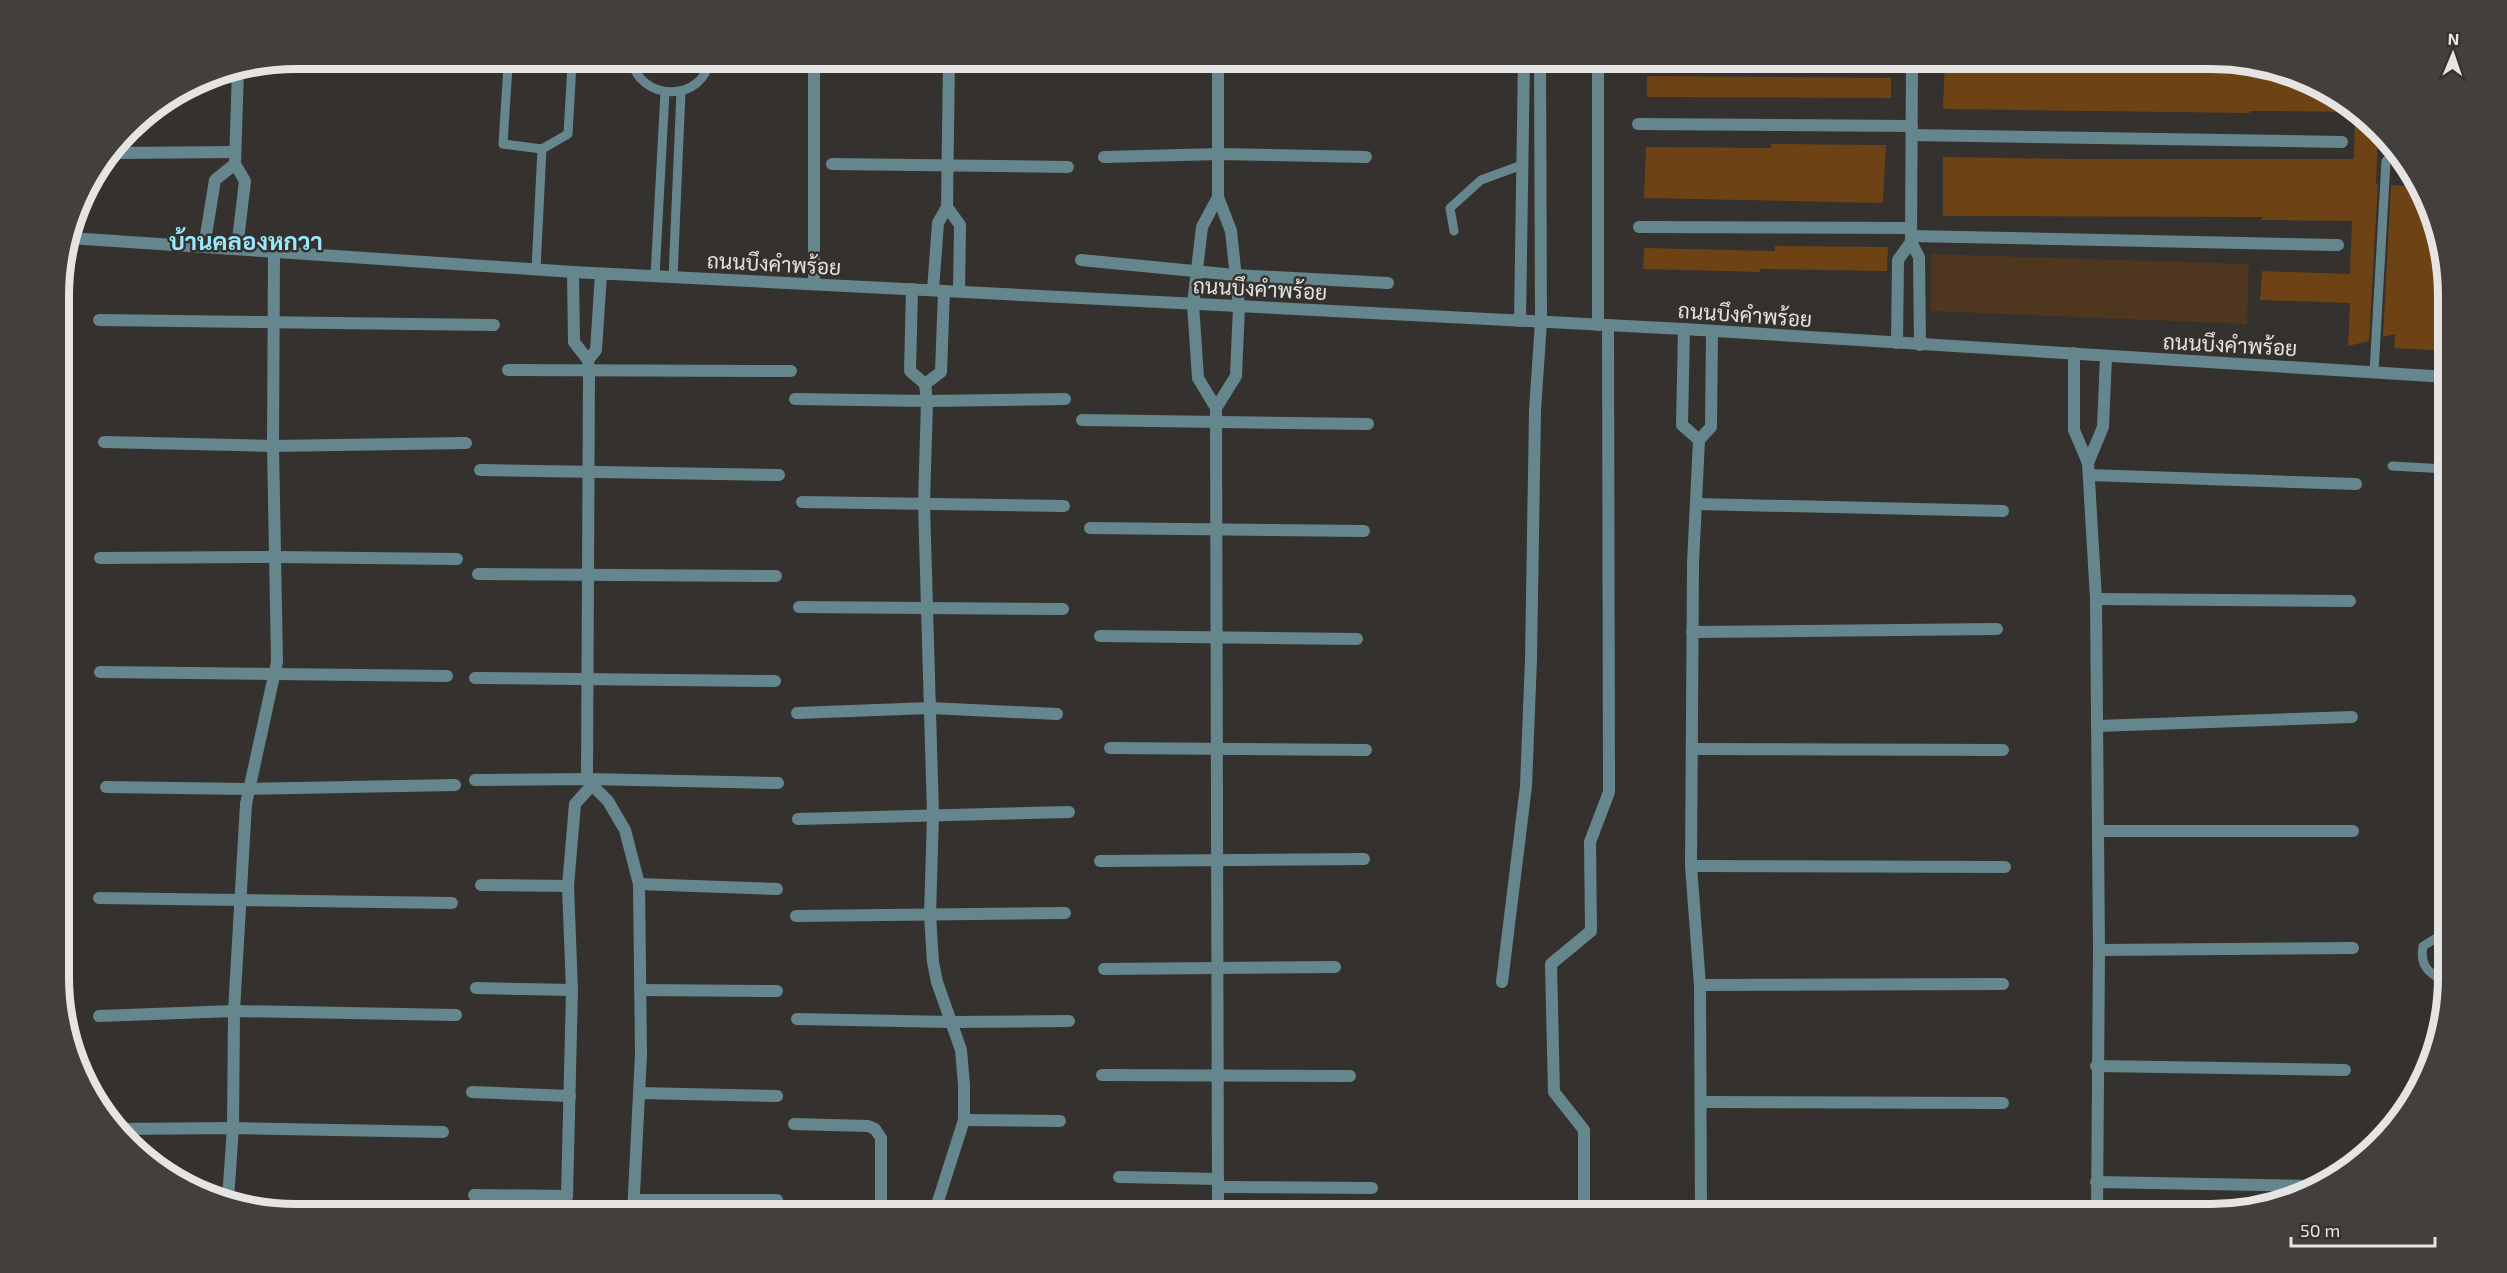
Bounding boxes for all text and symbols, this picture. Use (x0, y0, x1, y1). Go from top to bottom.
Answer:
north arrow (2423, 24, 2483, 84)
text: N (2447, 29, 2460, 48)
district label: บ้านคลองหกวา (169, 226, 323, 255)
street label: ถนนบึงคำพร้อย (706, 247, 842, 279)
street label: ถนนบึงคำพร้อย (1192, 272, 1328, 304)
street label: ถนนบึงคำพร้อย (1677, 297, 1813, 331)
street label: ถนนบึงคำพร้อย (2162, 328, 2298, 360)
scale bar (2291, 1210, 2435, 1248)
text: 50 m (2300, 1219, 2340, 1241)

